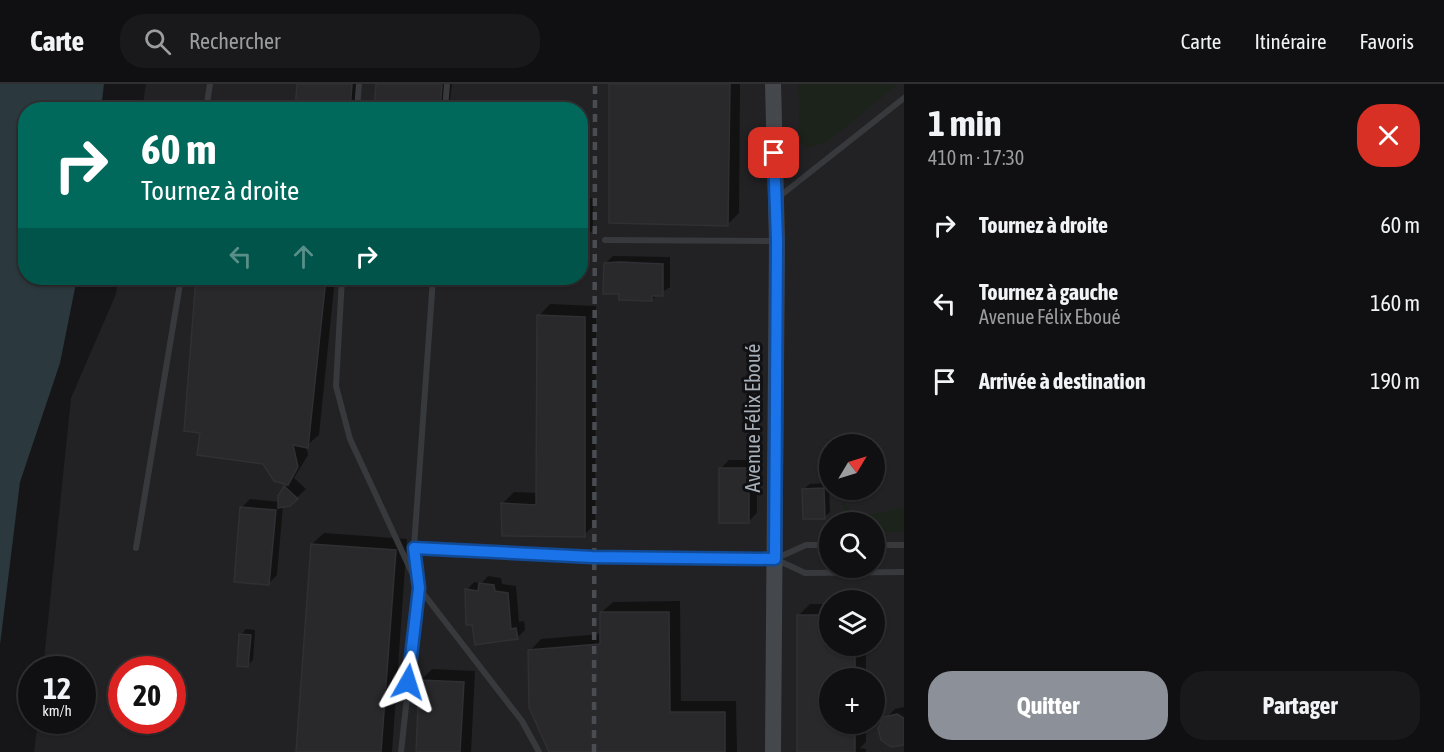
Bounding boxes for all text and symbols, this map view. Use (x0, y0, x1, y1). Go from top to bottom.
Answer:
search box (120, 14, 540, 68)
text: Carte (30, 25, 84, 57)
icon: search (141, 25, 174, 58)
text: Rechercher (189, 28, 281, 54)
text: Carte (1181, 29, 1221, 53)
text: Itinéraire (1254, 29, 1326, 53)
text: Favoris (1359, 29, 1414, 53)
text: 1 min (928, 102, 1002, 144)
button: close (1357, 104, 1420, 167)
text: 60 m (141, 125, 216, 173)
icon: right (42, 126, 120, 204)
pin (748, 127, 799, 178)
icon: arrive (757, 136, 790, 169)
text: 410 m · 17:30 (928, 146, 1024, 169)
text: Tournez à droite (141, 175, 299, 206)
icon: right (928, 209, 961, 242)
text: Tournez à droite (979, 212, 1108, 238)
text: 60 m (1380, 212, 1420, 238)
icon: left (224, 240, 257, 273)
icon: ahead (287, 240, 320, 273)
icon: right (350, 240, 383, 273)
text: Tournez à gauche (979, 279, 1118, 305)
icon: left (928, 287, 961, 320)
text: 160 m (1370, 290, 1420, 316)
text: Avenue Félix Eboué (979, 305, 1121, 328)
street label: Avenue Félix Eboué (740, 344, 764, 492)
icon: arrive (928, 365, 961, 398)
text: Arrivée à destination (979, 368, 1146, 394)
text: 190 m (1370, 368, 1420, 394)
north arrow (819, 434, 885, 500)
map controls (819, 434, 885, 734)
button: search (819, 512, 885, 578)
button: layers (819, 590, 885, 656)
position arrow (376, 650, 440, 714)
speed limit sign: 20 (108, 656, 186, 734)
button: + (819, 668, 885, 734)
text: 12 (43, 671, 71, 705)
button: Quitter (928, 671, 1168, 740)
button: Partager (1180, 671, 1420, 740)
text: km/h (42, 702, 72, 719)

